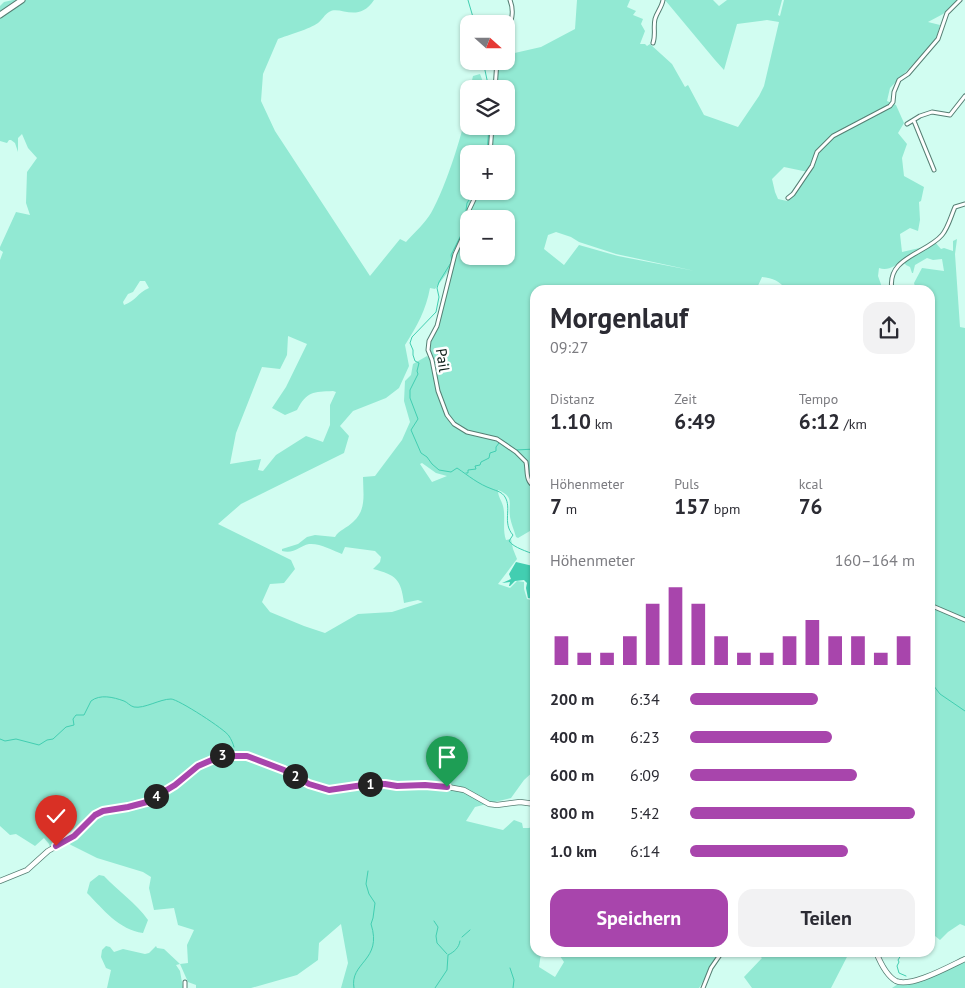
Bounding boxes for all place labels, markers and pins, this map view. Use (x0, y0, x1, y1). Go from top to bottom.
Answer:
pin (426, 736, 468, 787)
pin: 3 (210, 742, 234, 768)
pin: 2 (282, 764, 308, 788)
pin: 1 (358, 772, 382, 796)
pin: 4 (144, 784, 168, 808)
pin (35, 795, 77, 846)

